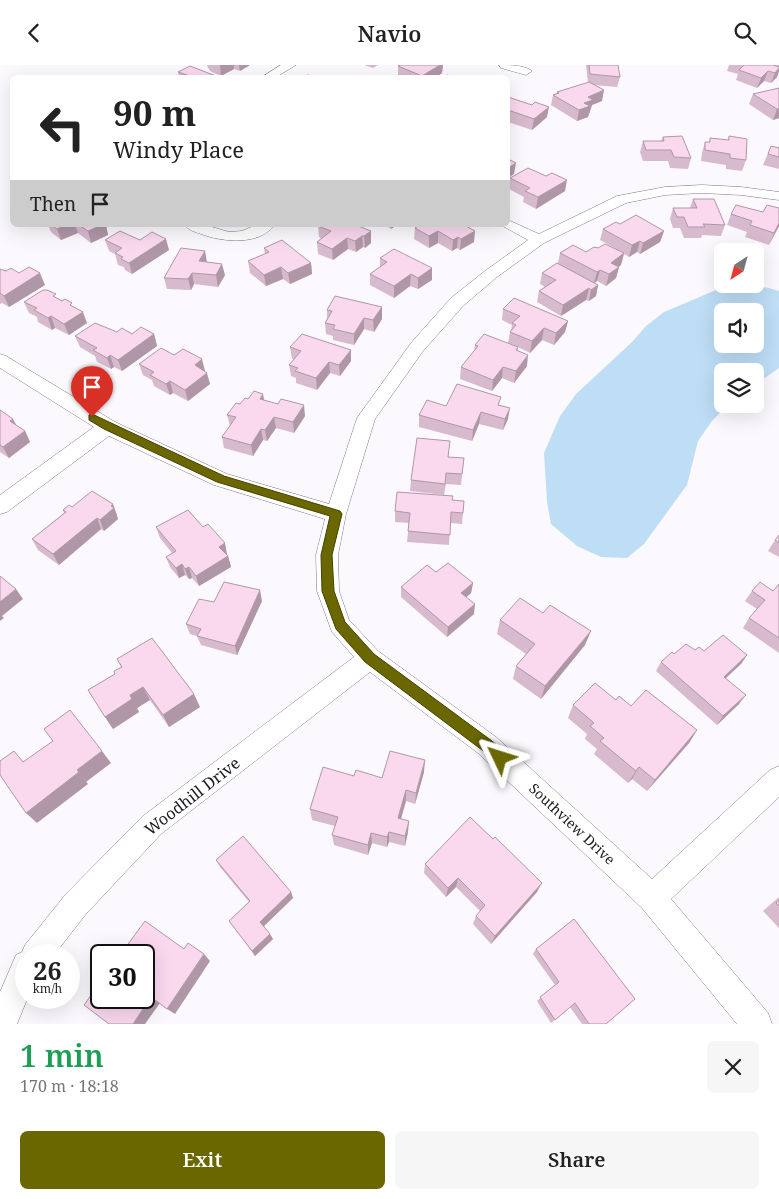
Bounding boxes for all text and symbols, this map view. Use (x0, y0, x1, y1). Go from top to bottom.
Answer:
text: Navio (358, 18, 421, 48)
icon: back (20, 19, 48, 47)
icon: search (731, 19, 759, 47)
text: 90 m (113, 89, 196, 136)
icon: left (30, 95, 95, 160)
text: Windy Place (113, 134, 244, 164)
icon: arrive (86, 190, 114, 218)
text: Then (30, 191, 76, 217)
north arrow (714, 243, 764, 293)
map controls (714, 243, 764, 413)
button: sound (714, 303, 764, 353)
button: layers (714, 363, 764, 413)
pin (71, 366, 113, 417)
icon: arrive (78, 373, 106, 401)
position arrow (473, 731, 525, 783)
street label: Woodhill Drive (140, 752, 244, 840)
street label: Southview Drive (525, 779, 619, 868)
speed limit sign: 30 (90, 944, 155, 1009)
text: 26 (33, 953, 62, 987)
text: km/h (33, 980, 62, 997)
text: 1 min (20, 1035, 104, 1076)
button: close (707, 1041, 759, 1093)
text: 170 m · 18:18 (20, 1075, 119, 1097)
button: Exit (20, 1131, 385, 1189)
button: Share (395, 1131, 759, 1189)

